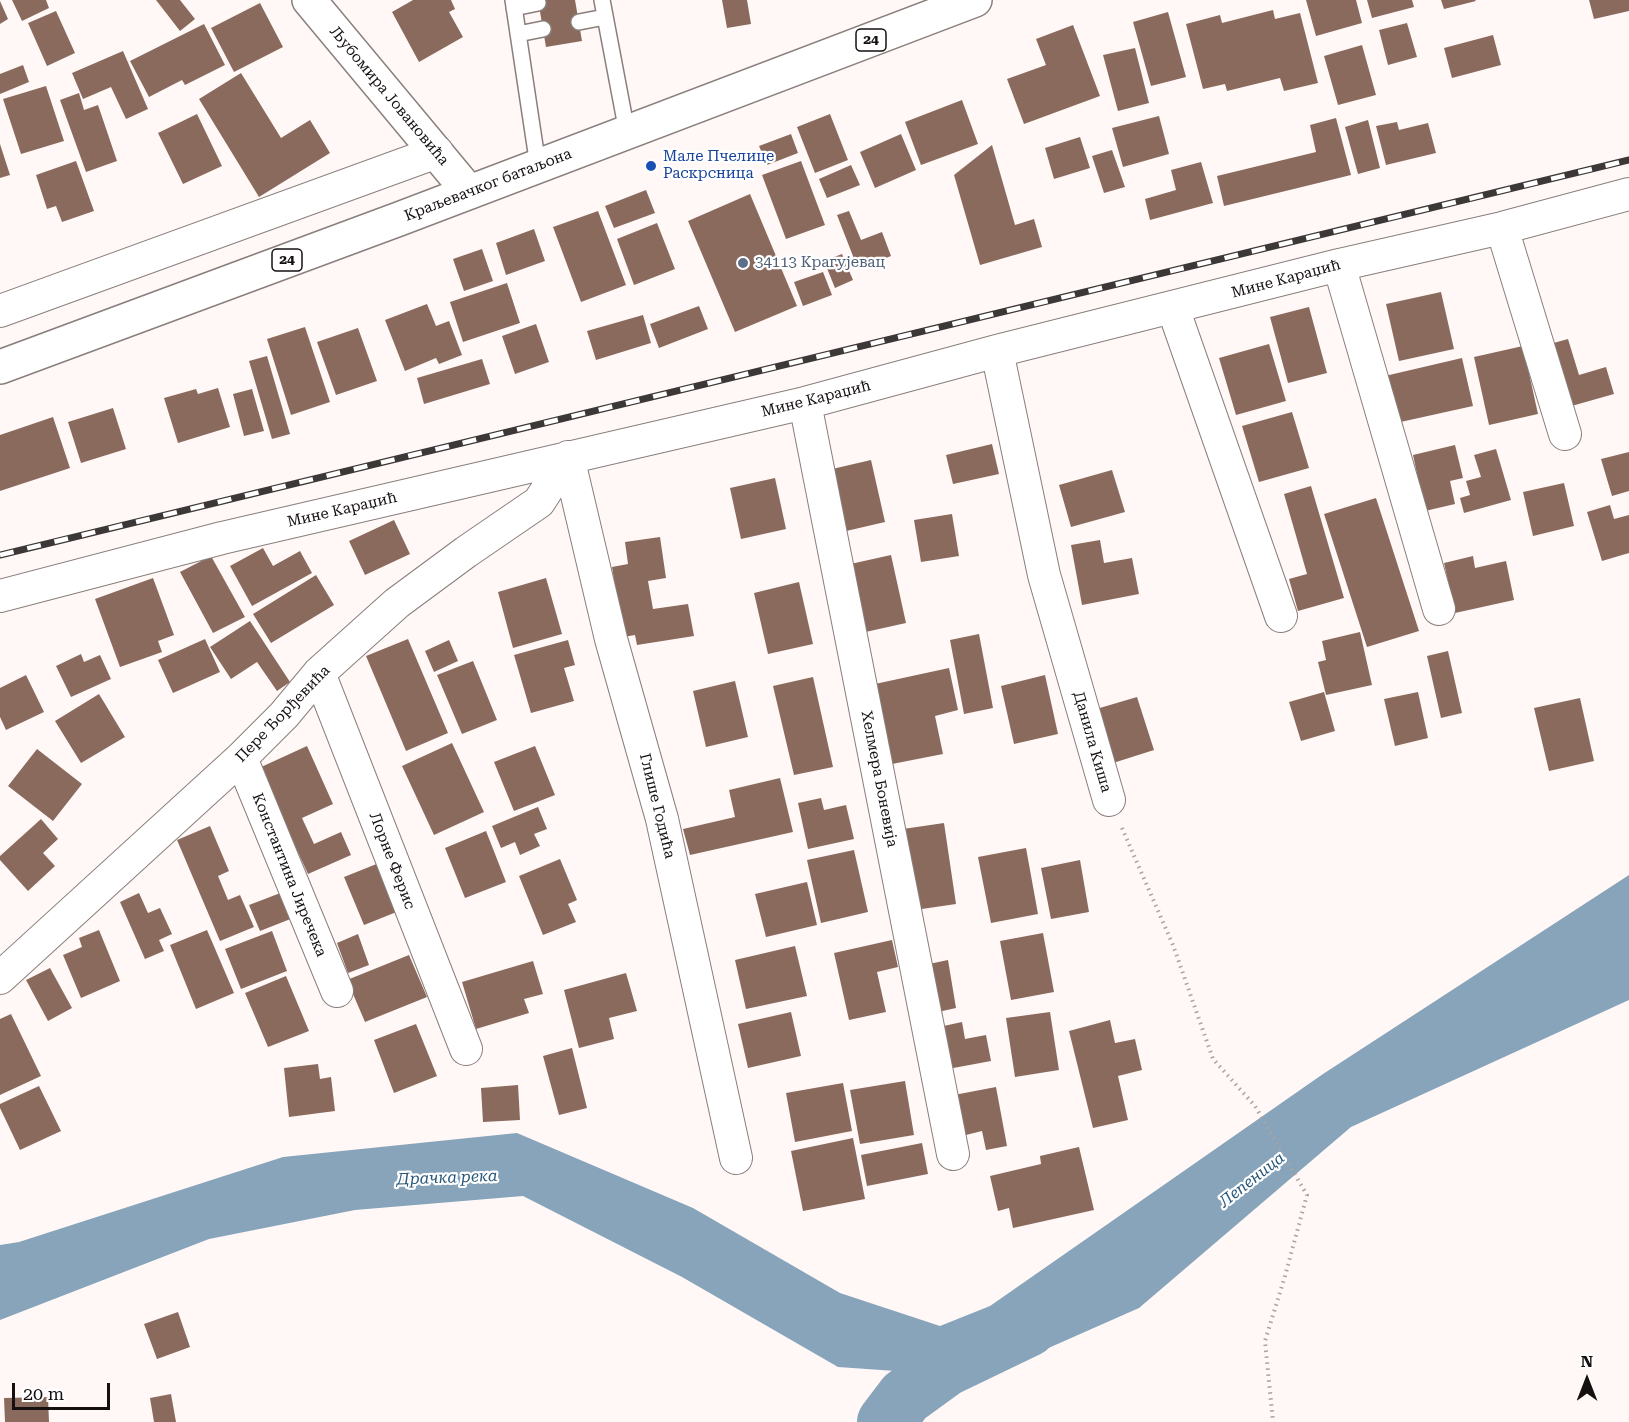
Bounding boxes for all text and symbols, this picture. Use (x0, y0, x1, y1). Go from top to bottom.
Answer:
street label: Љубомира Јовановића (326, 23, 452, 169)
road number: 24 (856, 29, 886, 51)
street label: Краљевачког батаљона (402, 145, 574, 225)
place label: Мале Пчелице Раскрсница (663, 148, 774, 183)
marker: Мале Пчелице Раскрсница (644, 159, 658, 173)
road number: 24 (272, 249, 302, 271)
place label: 34113 Крагујевац (755, 254, 885, 272)
marker: 34113 Крагујевац (736, 256, 750, 270)
street label: Мине Караџић (1230, 256, 1342, 302)
street label: Мине Караџић (759, 377, 873, 421)
street label: Мине Караџић (285, 489, 399, 531)
street label: Пере Ђорђевића (232, 662, 334, 766)
street label: Данила Киша (1069, 689, 1115, 795)
street label: Хелмера Боневија (857, 709, 901, 849)
street label: Глише Годића (635, 752, 679, 860)
street label: Константина Јиречека (248, 790, 330, 960)
street label: Лорне Ферис (365, 810, 419, 912)
water label: Лепеница (1215, 1148, 1289, 1212)
water label: Драчка река (396, 1167, 498, 1189)
north arrow (1557, 1350, 1617, 1410)
text: N (1581, 1352, 1593, 1371)
scale bar (15, 1371, 112, 1409)
text: 20 m (23, 1383, 64, 1404)

